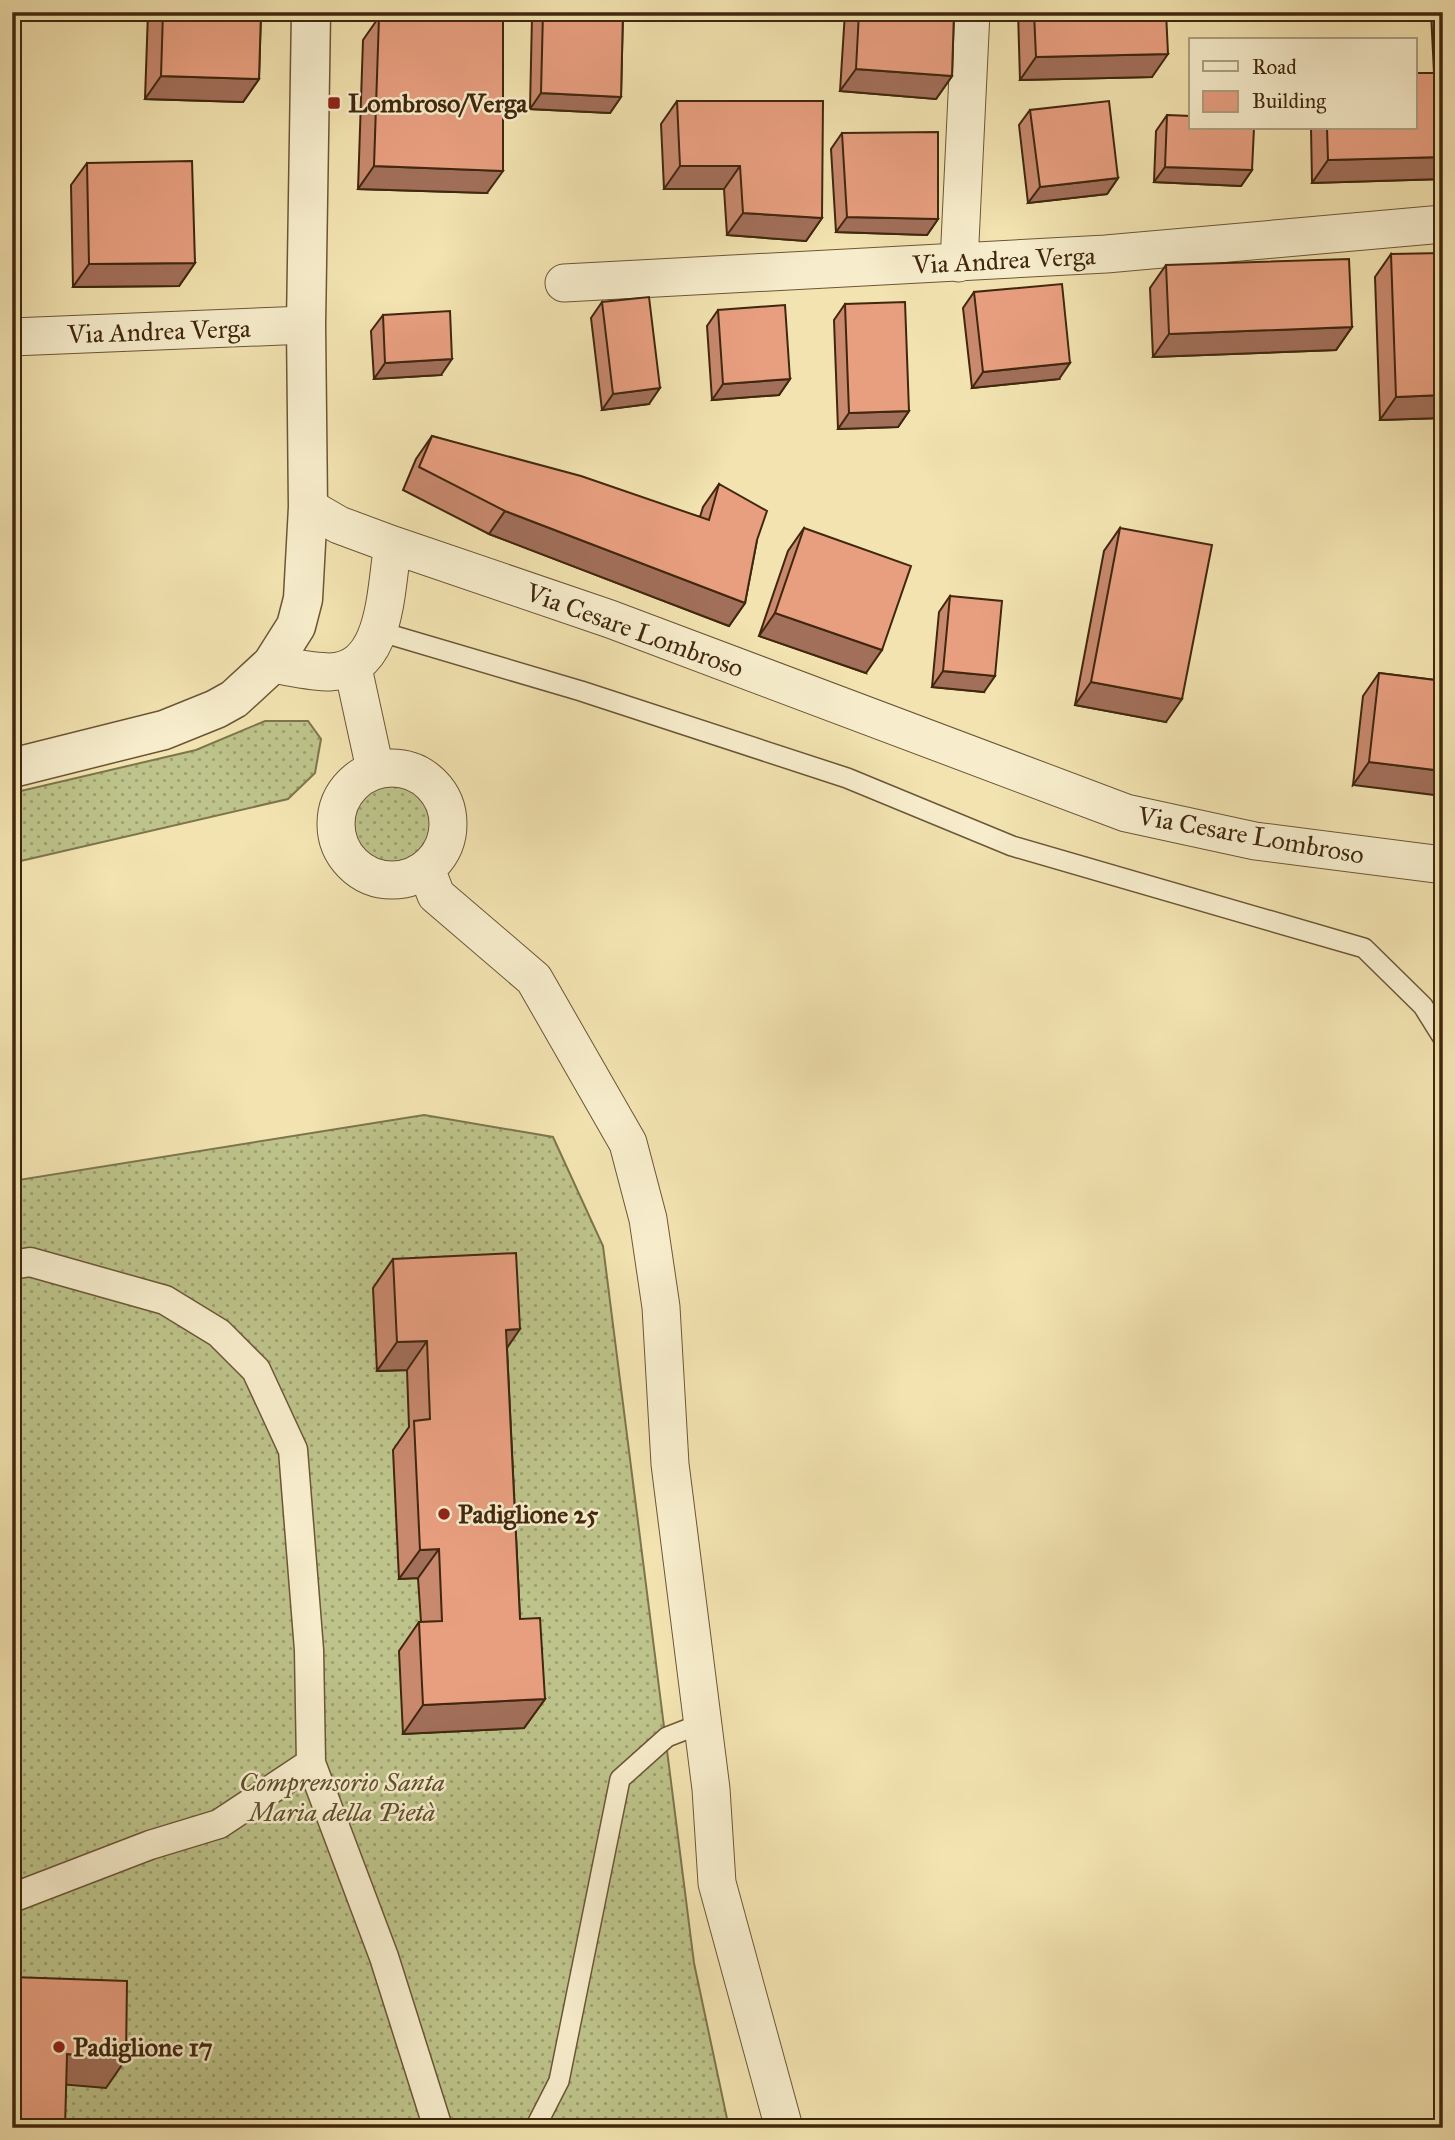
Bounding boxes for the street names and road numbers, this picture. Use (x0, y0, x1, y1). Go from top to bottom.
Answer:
street label: Via Andrea Verga (911, 239, 1096, 281)
street label: Via Andrea Verga (66, 312, 251, 350)
street label: Via Cesare Lombroso (521, 575, 748, 684)
street label: Via Cesare Lombroso (1134, 799, 1367, 871)

